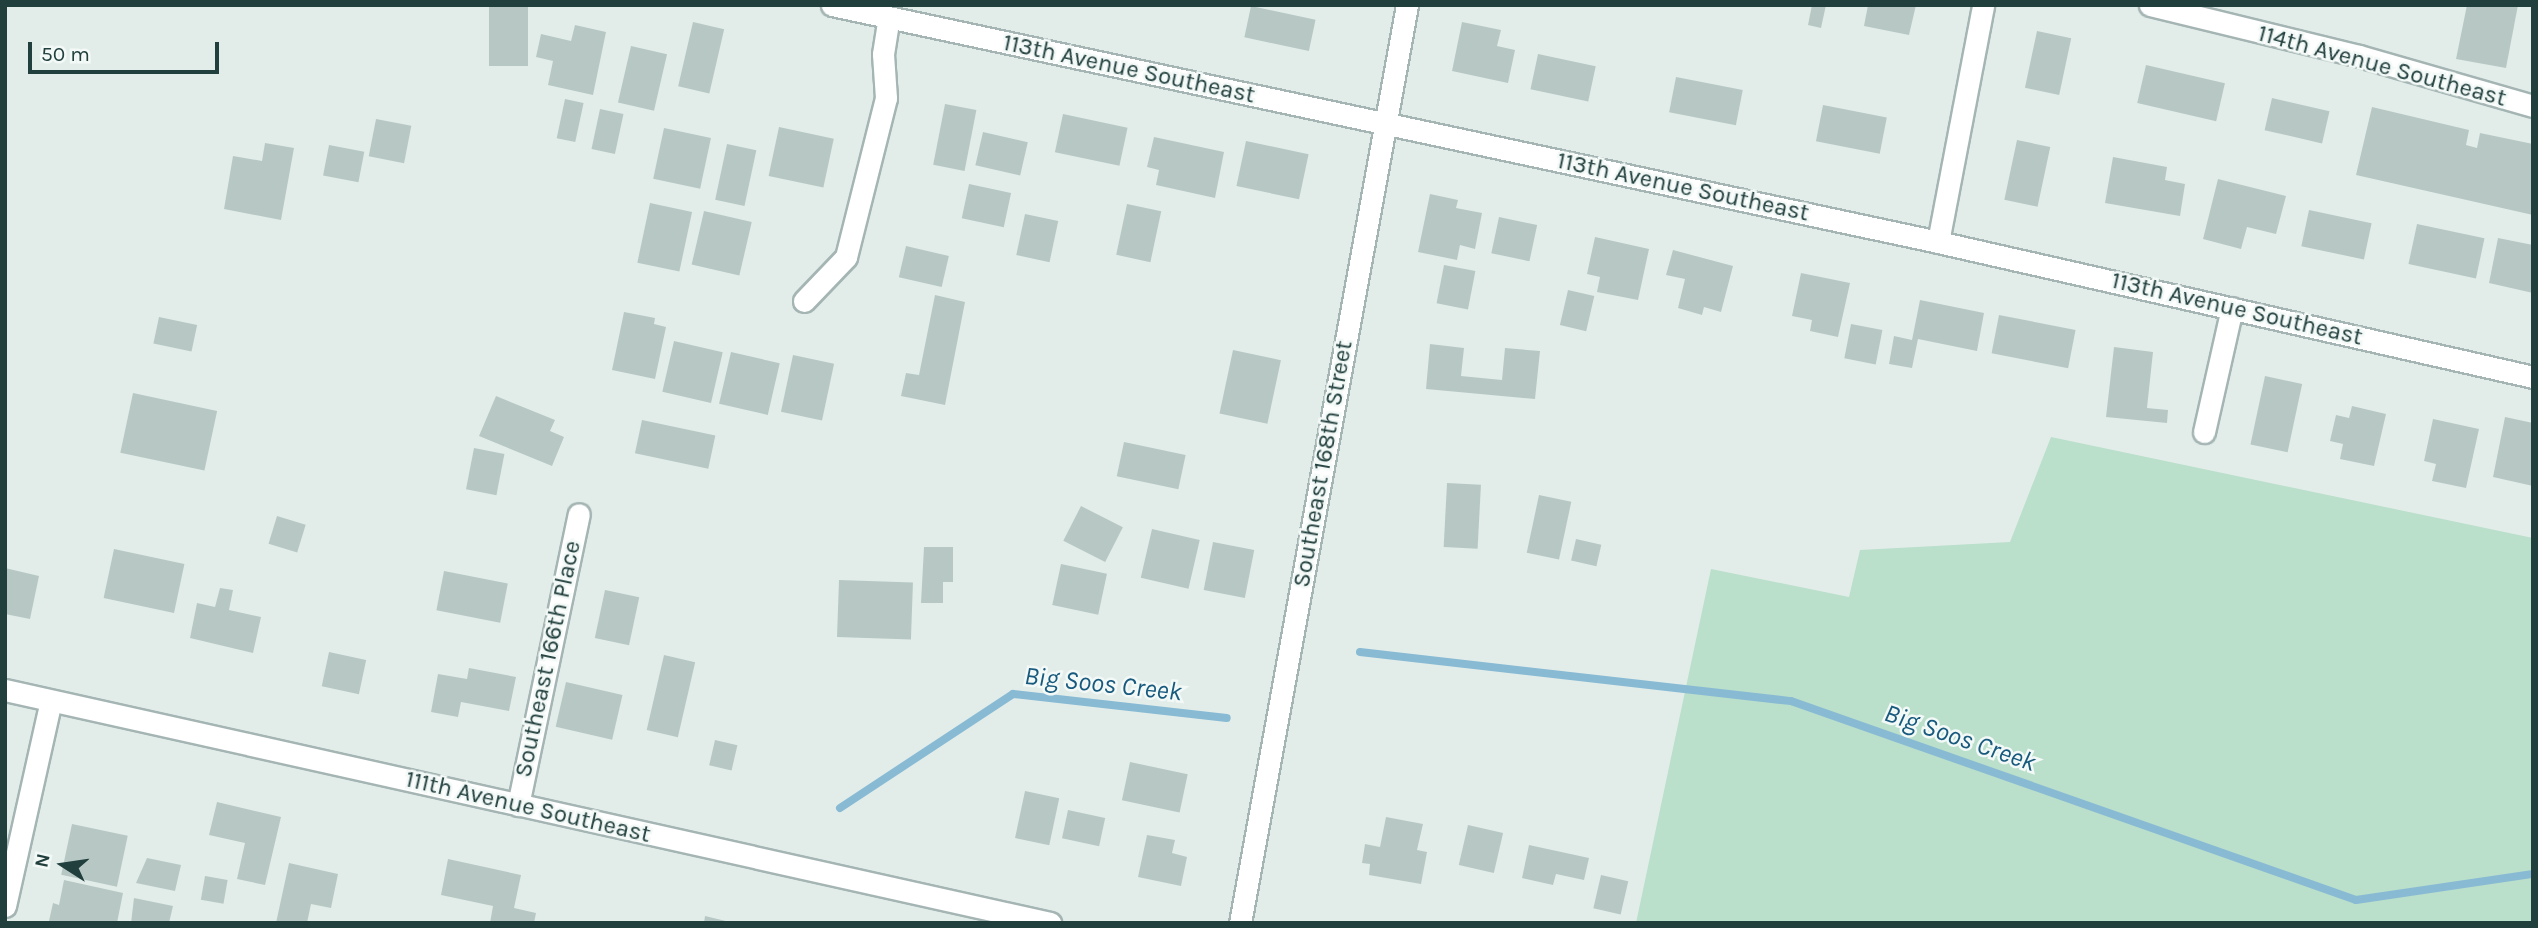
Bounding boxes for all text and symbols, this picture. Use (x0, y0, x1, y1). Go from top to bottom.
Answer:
street label: 114th Avenue Southeast (2255, 19, 2509, 113)
scale bar (32, 28, 222, 72)
street label: 113th Avenue Southeast (1000, 28, 1258, 110)
text: 50 m (41, 42, 90, 66)
street label: 113th Avenue Southeast (1554, 146, 1812, 228)
street label: 113th Avenue Southeast (2109, 266, 2365, 352)
street label: Southeast 168th Street (1287, 338, 1359, 590)
street label: Southeast 166th Place (509, 538, 587, 780)
water label: Big Soos Creek (1023, 660, 1183, 708)
water label: Big Soos Creek (1880, 697, 2040, 779)
street label: 111th Avenue Southeast (403, 765, 653, 849)
north arrow (28, 830, 98, 900)
text: N (30, 852, 55, 870)

